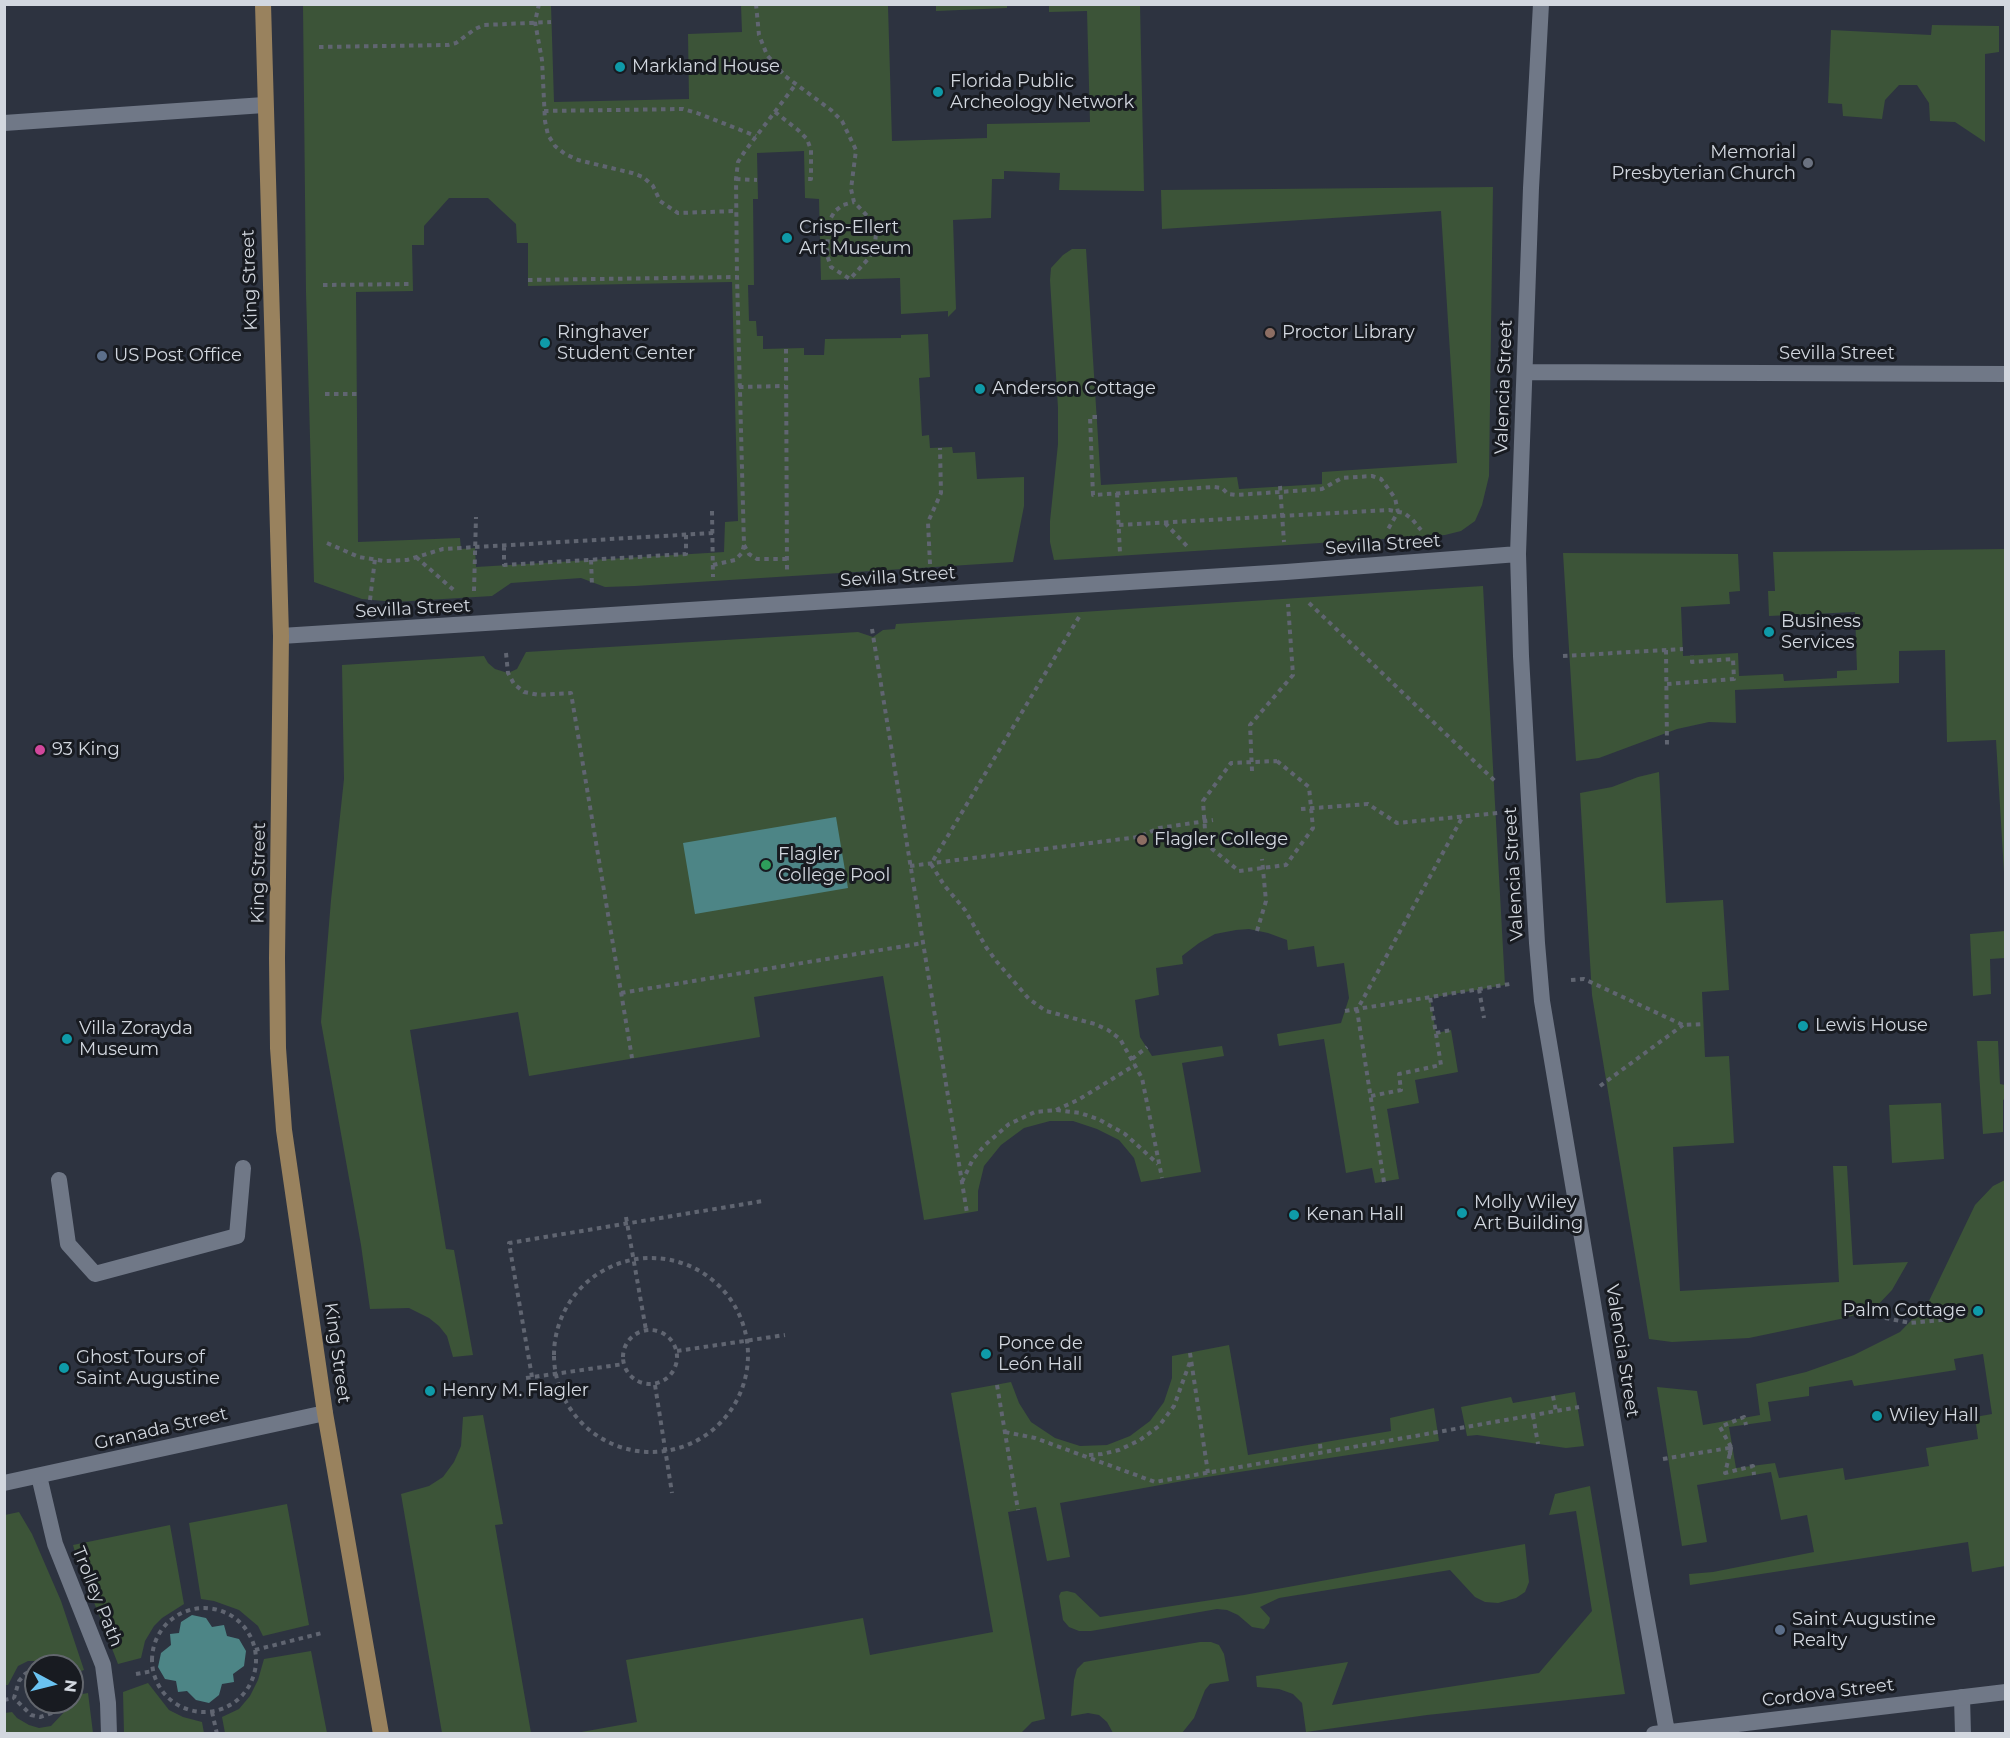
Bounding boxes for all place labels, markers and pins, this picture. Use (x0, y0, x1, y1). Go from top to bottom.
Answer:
place label: Markland House (632, 56, 780, 78)
marker: Markland House (613, 60, 627, 74)
place label: Florida Public Archeology Network (950, 71, 1134, 113)
marker: Florida Public Archeology Network (931, 85, 945, 99)
place label: Memorial Presbyterian Church (1612, 142, 1796, 184)
marker: Memorial Presbyterian Church (1801, 156, 1815, 170)
place label: Crisp-Ellert Art Museum (799, 217, 912, 260)
marker: Crisp-Ellert Art Museum (780, 231, 794, 245)
place label: Ringhaver Student Center (557, 322, 695, 364)
place label: Proctor Library (1282, 322, 1415, 344)
marker: Proctor Library (1263, 326, 1277, 340)
marker: Ringhaver Student Center (538, 336, 552, 350)
place label: US Post Office (114, 345, 242, 367)
marker: US Post Office (95, 349, 109, 363)
place label: Anderson Cottage (992, 378, 1156, 400)
marker: Anderson Cottage (973, 382, 987, 396)
place label: Business Services (1781, 611, 1861, 654)
marker: Business Services (1762, 625, 1776, 639)
place label: 93 King (52, 739, 120, 761)
marker: 93 King (33, 743, 47, 757)
place label: Flagler College (1154, 829, 1288, 851)
marker: Flagler College (1135, 833, 1149, 847)
place label: Flagler College Pool (778, 844, 890, 886)
marker: Flagler College Pool (759, 858, 773, 872)
place label: Lewis House (1815, 1015, 1928, 1037)
place label: Villa Zorayda Museum (79, 1018, 193, 1060)
marker: Lewis House (1796, 1019, 1810, 1033)
marker: Villa Zorayda Museum (60, 1032, 74, 1046)
place label: Molly Wiley Art Building (1474, 1192, 1583, 1234)
place label: Kenan Hall (1306, 1204, 1404, 1226)
marker: Molly Wiley Art Building (1455, 1206, 1469, 1220)
marker: Kenan Hall (1287, 1208, 1301, 1222)
place label: Palm Cottage (1843, 1300, 1966, 1322)
marker: Palm Cottage (1971, 1304, 1985, 1318)
place label: Ponce de León Hall (998, 1333, 1083, 1376)
place label: Ghost Tours of Saint Augustine (76, 1347, 220, 1390)
marker: Ponce de León Hall (979, 1347, 993, 1361)
marker: Ghost Tours of Saint Augustine (57, 1361, 71, 1375)
place label: Henry M. Flagler (442, 1380, 589, 1402)
marker: Henry M. Flagler (423, 1384, 437, 1398)
place label: Wiley Hall (1889, 1405, 1979, 1427)
marker: Wiley Hall (1870, 1409, 1884, 1423)
place label: Saint Augustine Realty (1792, 1609, 1936, 1652)
marker: Saint Augustine Realty (1773, 1623, 1787, 1637)

